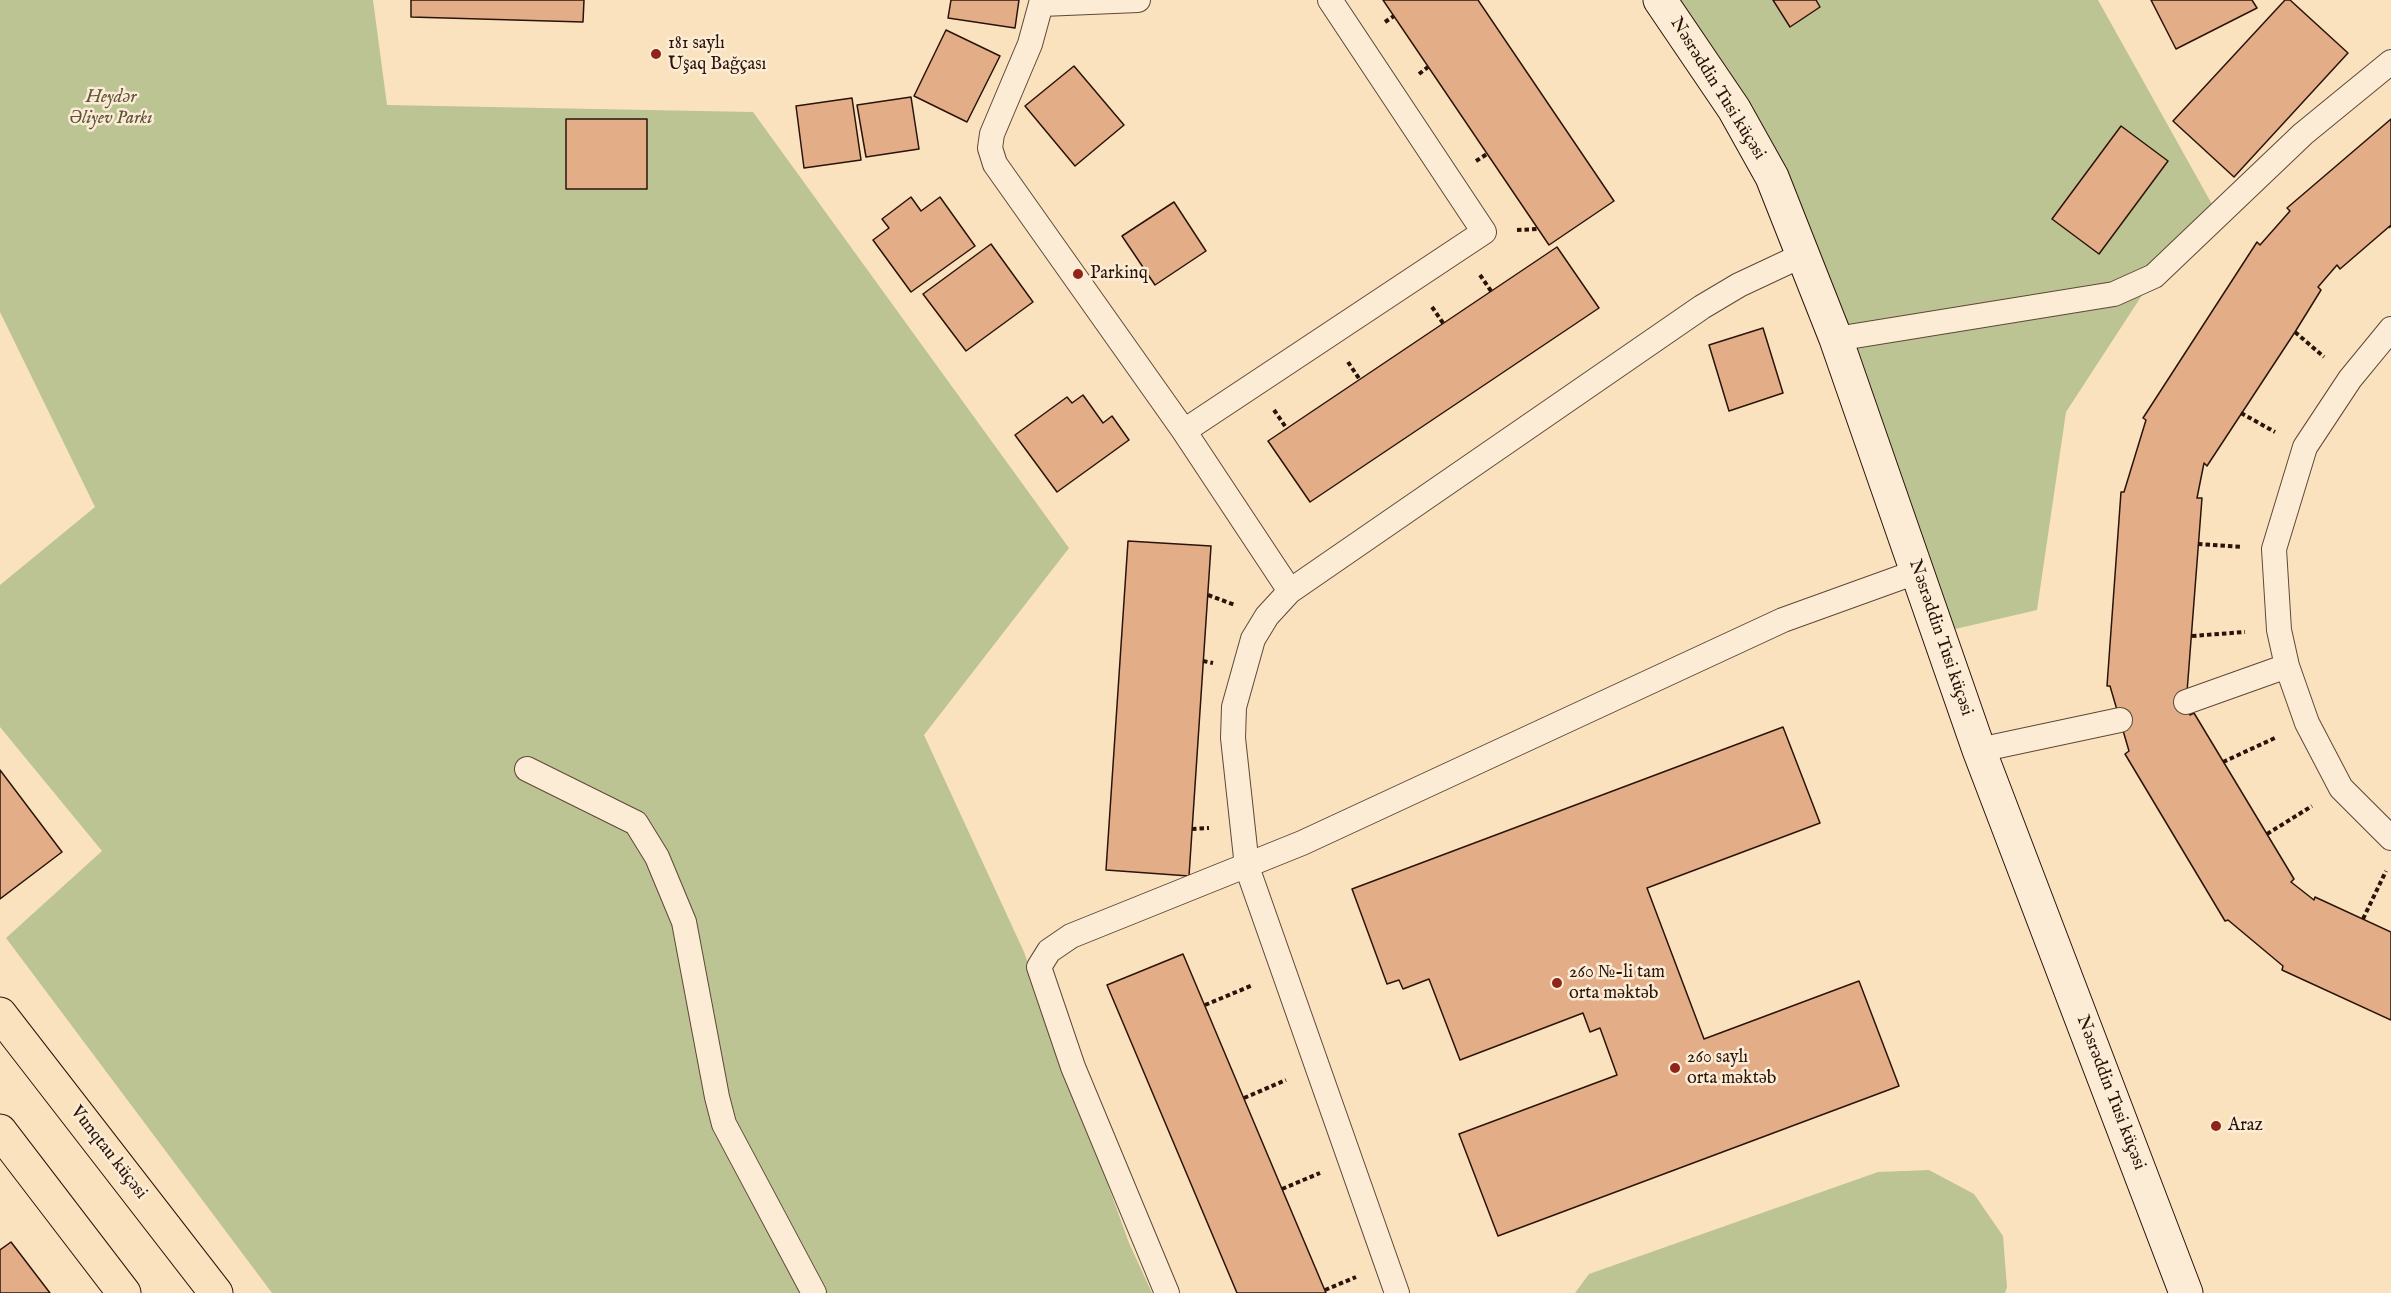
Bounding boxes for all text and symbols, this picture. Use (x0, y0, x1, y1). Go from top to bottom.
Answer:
street label: Nəsrəddin Tusi küçəsi (1664, 14, 1770, 164)
place label: 181 saylı Uşaq Bağçası (668, 33, 766, 76)
marker: 181 saylı Uşaq Bağçası (649, 47, 663, 61)
park label: Heydər Əliyev Parkı (70, 87, 152, 130)
place label: Parkinq (1090, 263, 1148, 285)
marker: Parkinq (1071, 267, 1085, 281)
street label: Nəsrəddin Tusi küçəsi (1903, 557, 1977, 719)
place label: 260 №-li tam orta məktəb (1569, 962, 1665, 1004)
marker: 260 №-li tam orta məktəb (1550, 976, 1564, 990)
street label: Nəsrəddin Tusi küçəsi (2071, 1013, 2149, 1173)
place label: 260 saylı orta məktəb (1687, 1047, 1776, 1090)
marker: 260 saylı orta məktəb (1668, 1061, 1682, 1075)
street label: Vunqtau küçəsi (65, 1102, 151, 1204)
place label: Araz (2228, 1115, 2263, 1137)
marker: Araz (2209, 1119, 2223, 1133)

